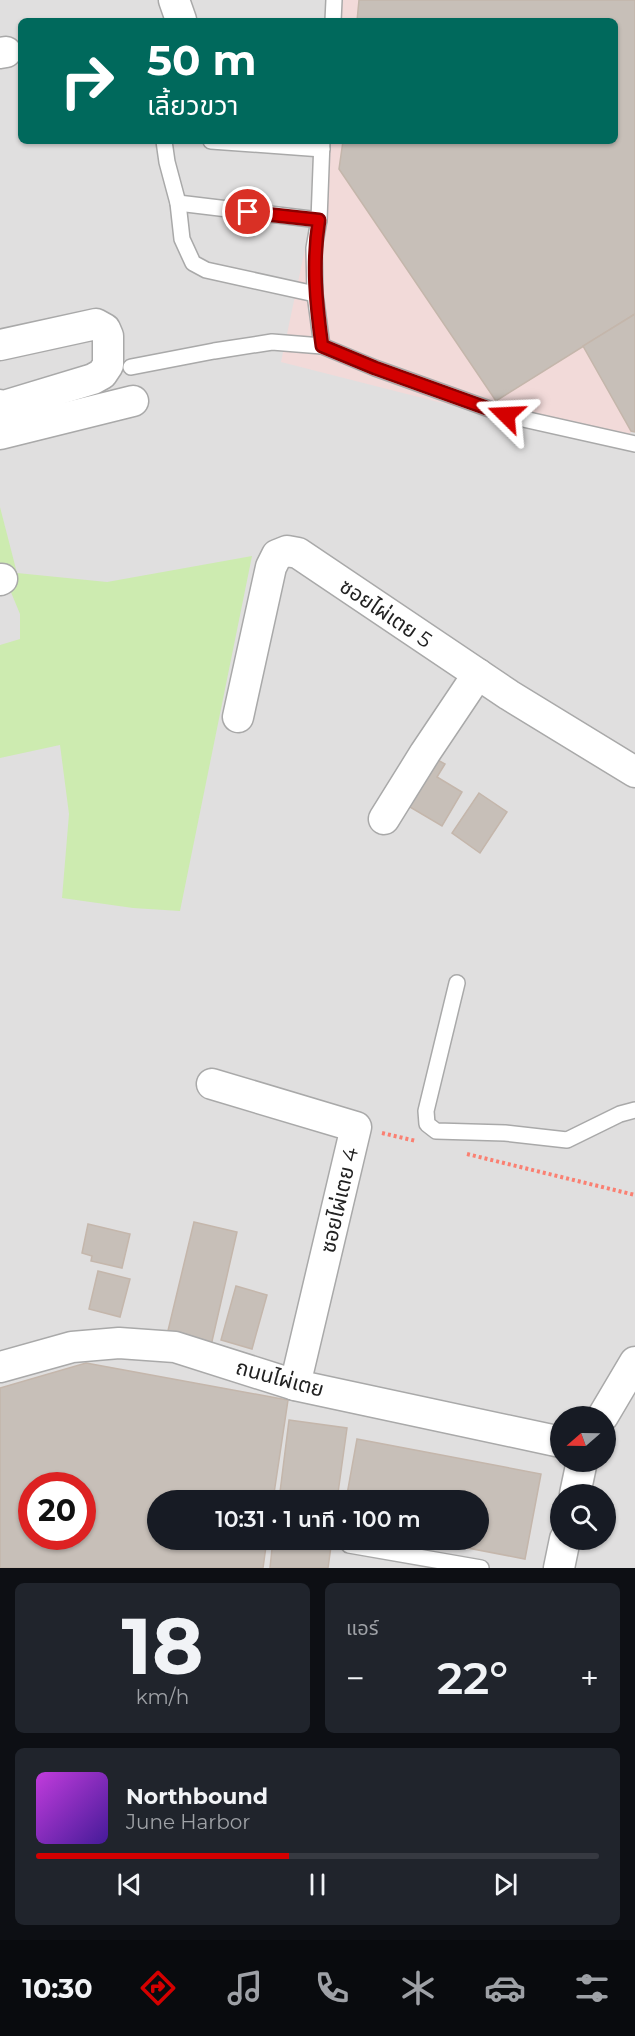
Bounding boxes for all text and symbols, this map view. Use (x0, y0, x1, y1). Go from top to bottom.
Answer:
text: 50 m (147, 34, 256, 86)
icon: right (48, 42, 126, 120)
text: เลี้ยวขวา (147, 89, 238, 122)
pin (222, 186, 273, 237)
icon: arrive (231, 195, 264, 228)
position arrow (474, 383, 538, 447)
street label: ซอยไผ่เตย 5 (335, 573, 437, 653)
street label: ซอยไผ่เตย 4 (315, 1145, 363, 1255)
street label: ถนนไผ่เตย (233, 1354, 327, 1402)
north arrow (550, 1406, 616, 1472)
map controls (550, 1406, 616, 1550)
speed limit sign: 20 (18, 1472, 96, 1550)
button: search (550, 1484, 616, 1550)
text: 10:31 · 1 นาที · 100 m (215, 1506, 421, 1533)
text: 18 (121, 1598, 204, 1694)
text: แอร์ (346, 1616, 378, 1640)
text: 22° (437, 1650, 508, 1705)
text: − (346, 1658, 365, 1698)
text: + (580, 1658, 599, 1698)
text: km/h (136, 1685, 189, 1709)
text: Northbound (126, 1783, 268, 1810)
text: June Harbor (126, 1810, 250, 1834)
icon: previous (113, 1868, 146, 1901)
icon: pause (301, 1868, 334, 1901)
icon: next (489, 1868, 522, 1901)
icon: directions (137, 1967, 179, 2009)
icon: music (224, 1967, 266, 2009)
icon: phone (311, 1967, 353, 2009)
icon: climate (397, 1967, 439, 2009)
icon: car (484, 1967, 526, 2009)
icon: filters (571, 1967, 613, 2009)
text: 10:30 (22, 1972, 93, 2005)

